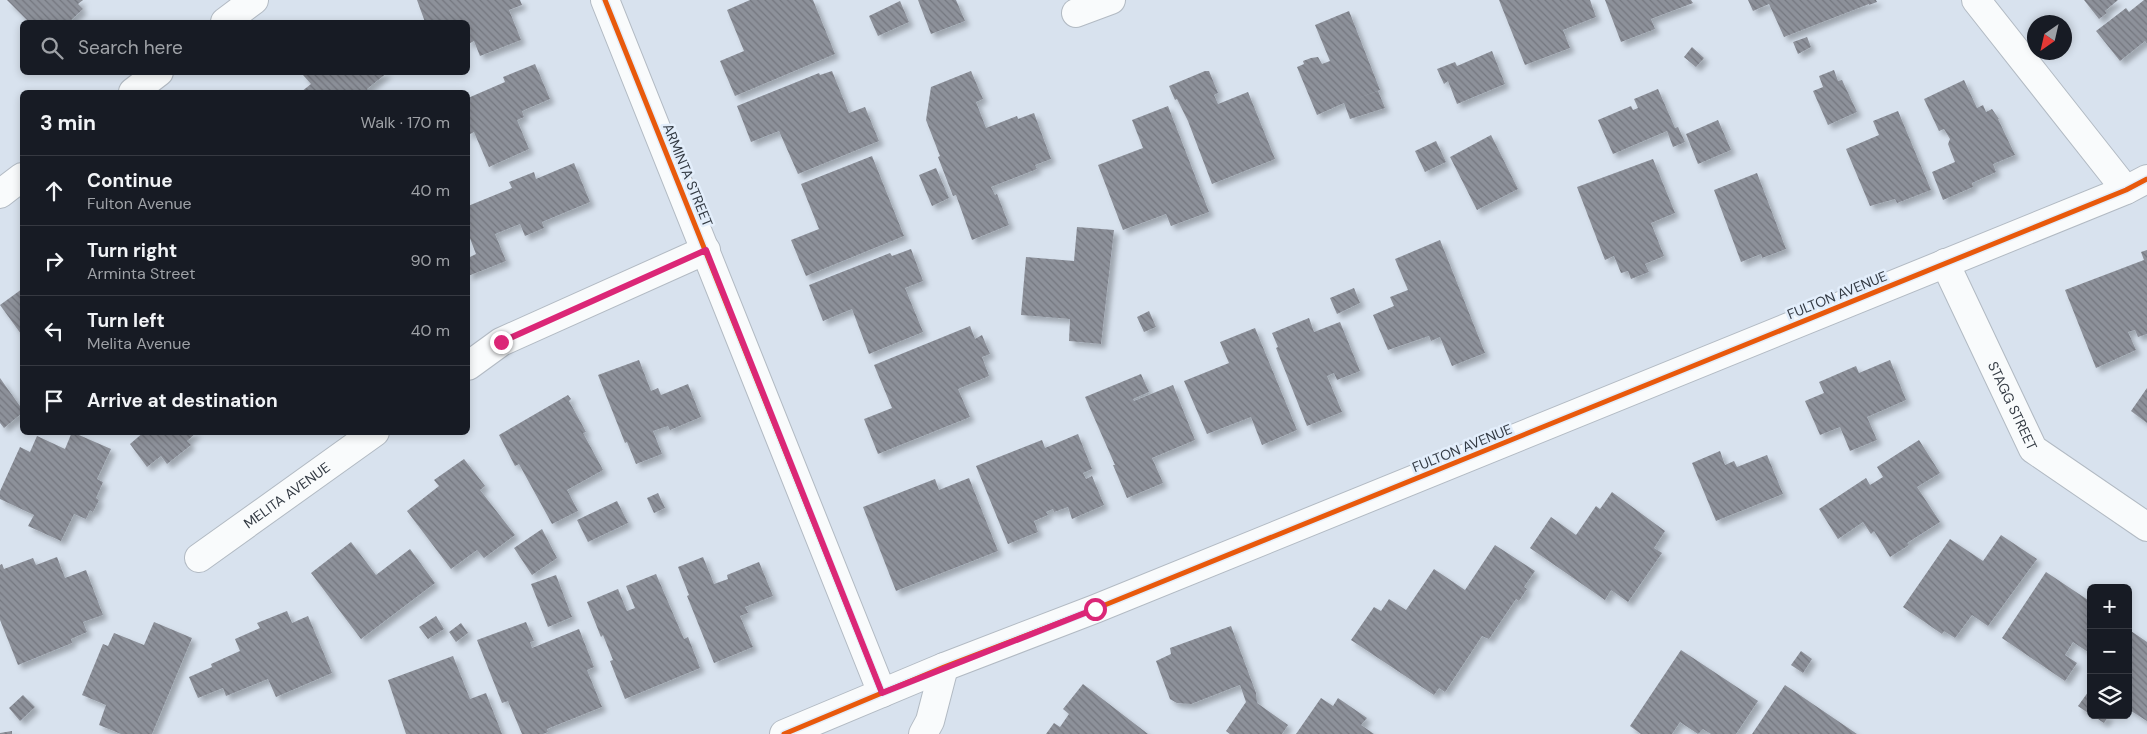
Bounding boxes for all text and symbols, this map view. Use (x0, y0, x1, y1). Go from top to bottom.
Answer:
north arrow (2027, 15, 2072, 60)
search box (20, 20, 470, 75)
icon: search (38, 34, 66, 62)
text: Search here (78, 35, 183, 60)
text: 3 min (40, 109, 96, 137)
text: Walk · 170 m (361, 112, 450, 133)
street label: ARMINTA STREET (659, 121, 717, 229)
text: Continue (87, 168, 173, 193)
icon: ahead (40, 177, 68, 205)
text: 40 m (411, 180, 450, 201)
text: Fulton Avenue (87, 193, 192, 214)
text: Turn right (87, 238, 177, 263)
icon: right (40, 247, 68, 275)
text: 90 m (410, 250, 450, 271)
text: Arminta Street (87, 263, 195, 284)
street label: FULTON AVENUE (1784, 267, 1890, 323)
text: Turn left (87, 308, 165, 333)
icon: left (40, 317, 68, 345)
text: 40 m (411, 320, 450, 341)
route end (490, 331, 513, 354)
text: Melita Avenue (87, 333, 191, 354)
street label: STAGG STREET (1984, 359, 2041, 453)
icon: arrive (40, 387, 68, 415)
text: Arrive at destination (87, 388, 278, 413)
street label: FULTON AVENUE (1409, 420, 1515, 476)
street label: MELITA AVENUE (240, 458, 334, 532)
map controls (2087, 584, 2132, 719)
button: + (2087, 584, 2132, 629)
route start (1084, 598, 1107, 621)
button: − (2087, 629, 2132, 674)
button: layers (2087, 674, 2132, 719)

